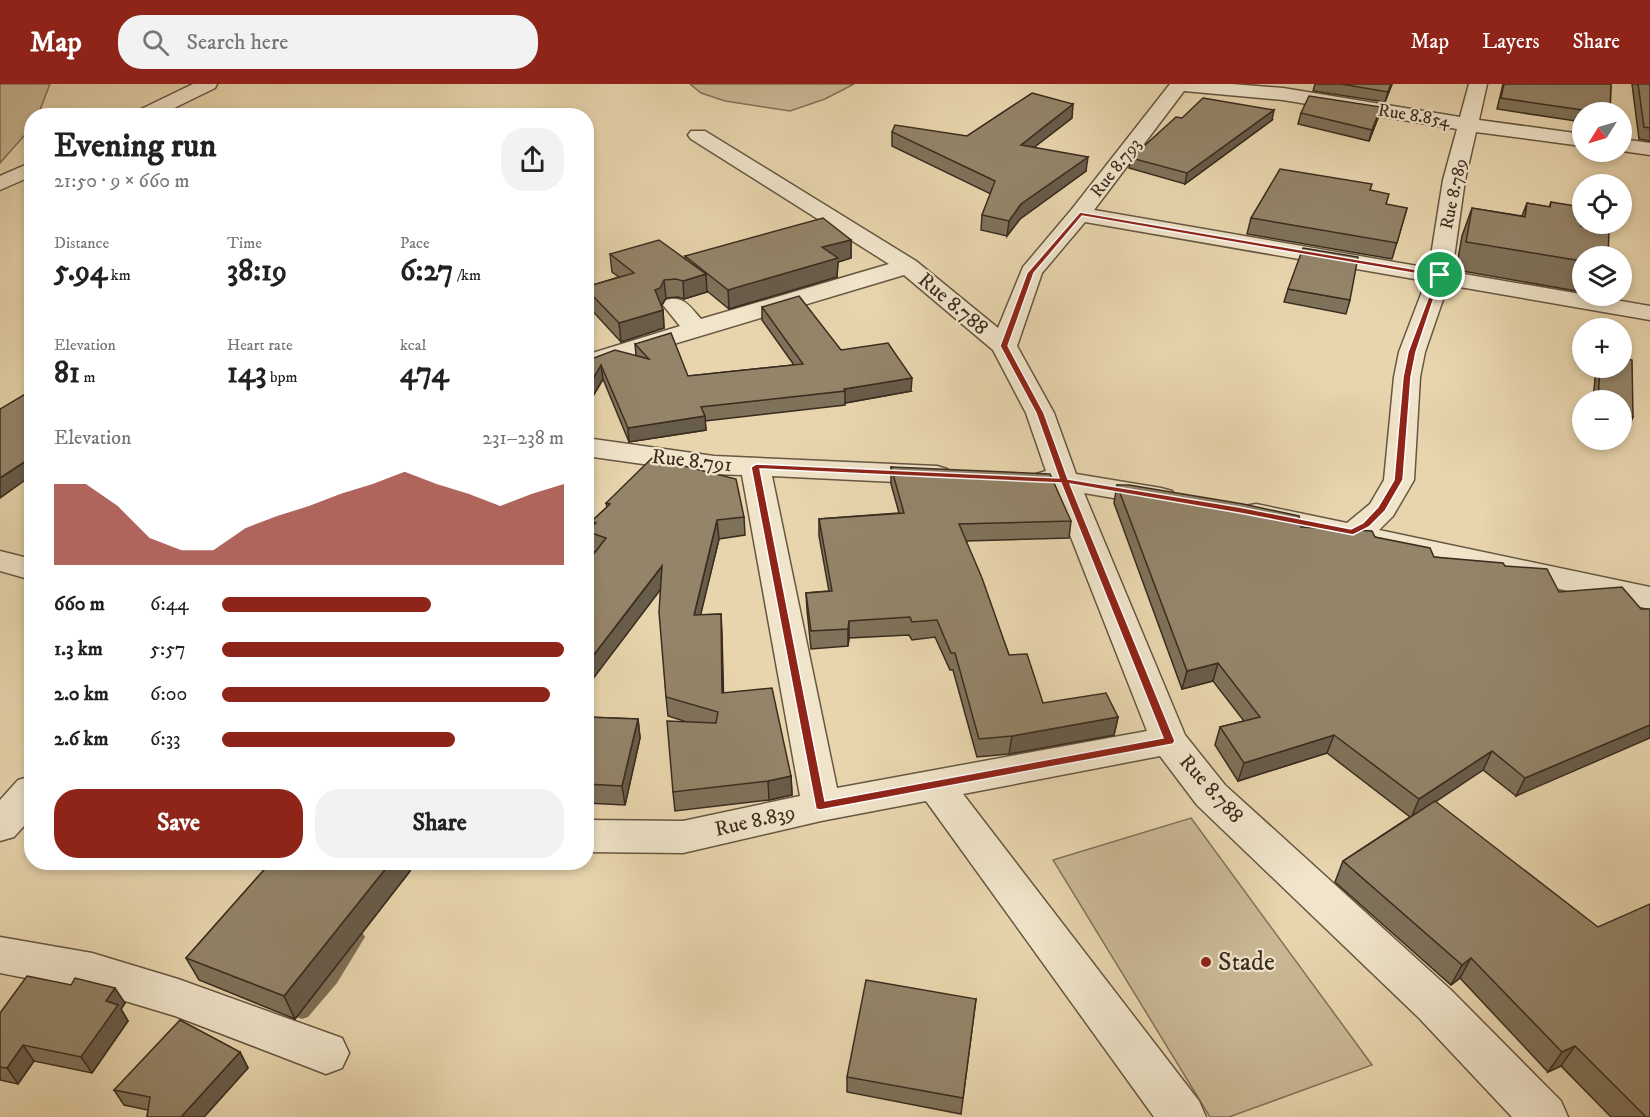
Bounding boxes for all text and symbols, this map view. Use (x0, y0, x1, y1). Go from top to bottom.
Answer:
search box (118, 15, 538, 69)
text: Map (30, 25, 82, 60)
icon: search (139, 26, 172, 59)
text: Search here (187, 29, 288, 56)
text: Map (1410, 29, 1449, 55)
text: Layers (1482, 29, 1540, 55)
text: Share (1573, 29, 1620, 55)
street label: Rue 8.854 (1376, 99, 1452, 133)
north arrow (1572, 102, 1632, 162)
map controls (1572, 102, 1632, 450)
text: Evening run (54, 126, 216, 167)
button: share (501, 128, 564, 191)
street label: Rue 8.793 (1086, 134, 1146, 202)
street label: Rue 8.789 (1436, 157, 1472, 231)
text: 21:50 · 9 × 660 m (54, 169, 189, 194)
button: locate (1572, 174, 1632, 234)
text: Distance (54, 233, 109, 253)
text: Time (227, 233, 262, 253)
text: Pace (400, 233, 430, 253)
button: layers (1572, 246, 1632, 306)
pin (1414, 249, 1465, 300)
text: 5.94 (54, 253, 107, 290)
text: 38:19 (227, 253, 287, 290)
text: 6:27 (400, 253, 453, 290)
icon: arrive (1423, 258, 1456, 291)
text: km (107, 265, 131, 285)
text: /km (453, 265, 481, 285)
street label: Rue 8.788 (913, 267, 993, 341)
button: + (1572, 318, 1632, 378)
text: Elevation (54, 335, 116, 355)
text: Heart rate (227, 335, 293, 355)
text: kcal (400, 335, 426, 355)
text: 81 (54, 355, 80, 392)
text: 143 (227, 355, 266, 392)
text: 474 (400, 355, 449, 392)
text: m (80, 367, 95, 387)
text: bpm (266, 367, 297, 387)
button: − (1572, 390, 1632, 450)
text: Elevation (54, 426, 131, 451)
text: 231–238 m (482, 426, 564, 451)
street label: Rue 8.791 (651, 444, 733, 478)
text: 660 m (54, 592, 105, 617)
text: 6:44 (150, 592, 189, 617)
text: 1.3 km (54, 637, 103, 662)
text: 5:57 (150, 637, 186, 662)
text: 2.0 km (54, 682, 109, 707)
text: 6:00 (150, 682, 187, 707)
text: 2.6 km (54, 727, 109, 752)
text: 6:33 (150, 727, 181, 752)
street label: Rue 8.788 (1173, 749, 1249, 829)
button: Save (54, 789, 303, 858)
button: Share (315, 789, 564, 858)
street label: Rue 8.839 (712, 799, 798, 843)
place label: Stade (1218, 946, 1275, 979)
marker: Stade (1199, 955, 1213, 969)

